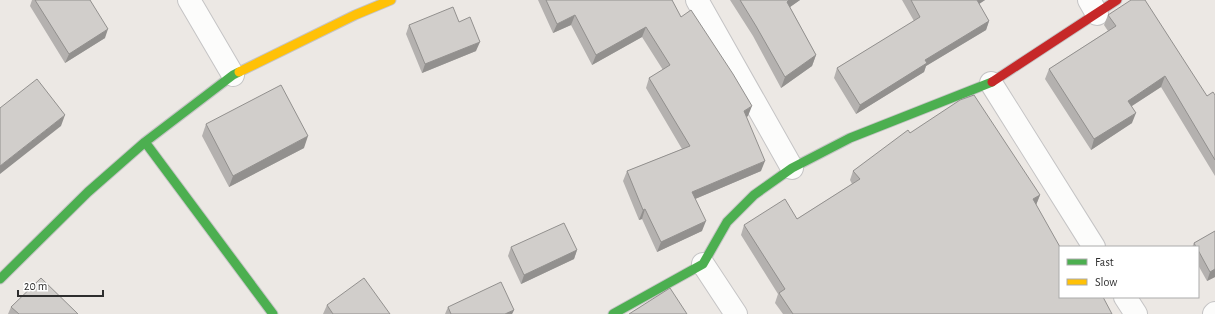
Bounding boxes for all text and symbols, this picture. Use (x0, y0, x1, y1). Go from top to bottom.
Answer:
legend (1059, 246, 1199, 298)
text: Fast (1095, 256, 1114, 268)
scale bar (18, 272, 103, 298)
text: Slow (1095, 276, 1117, 288)
text: 20 m (24, 280, 47, 292)

